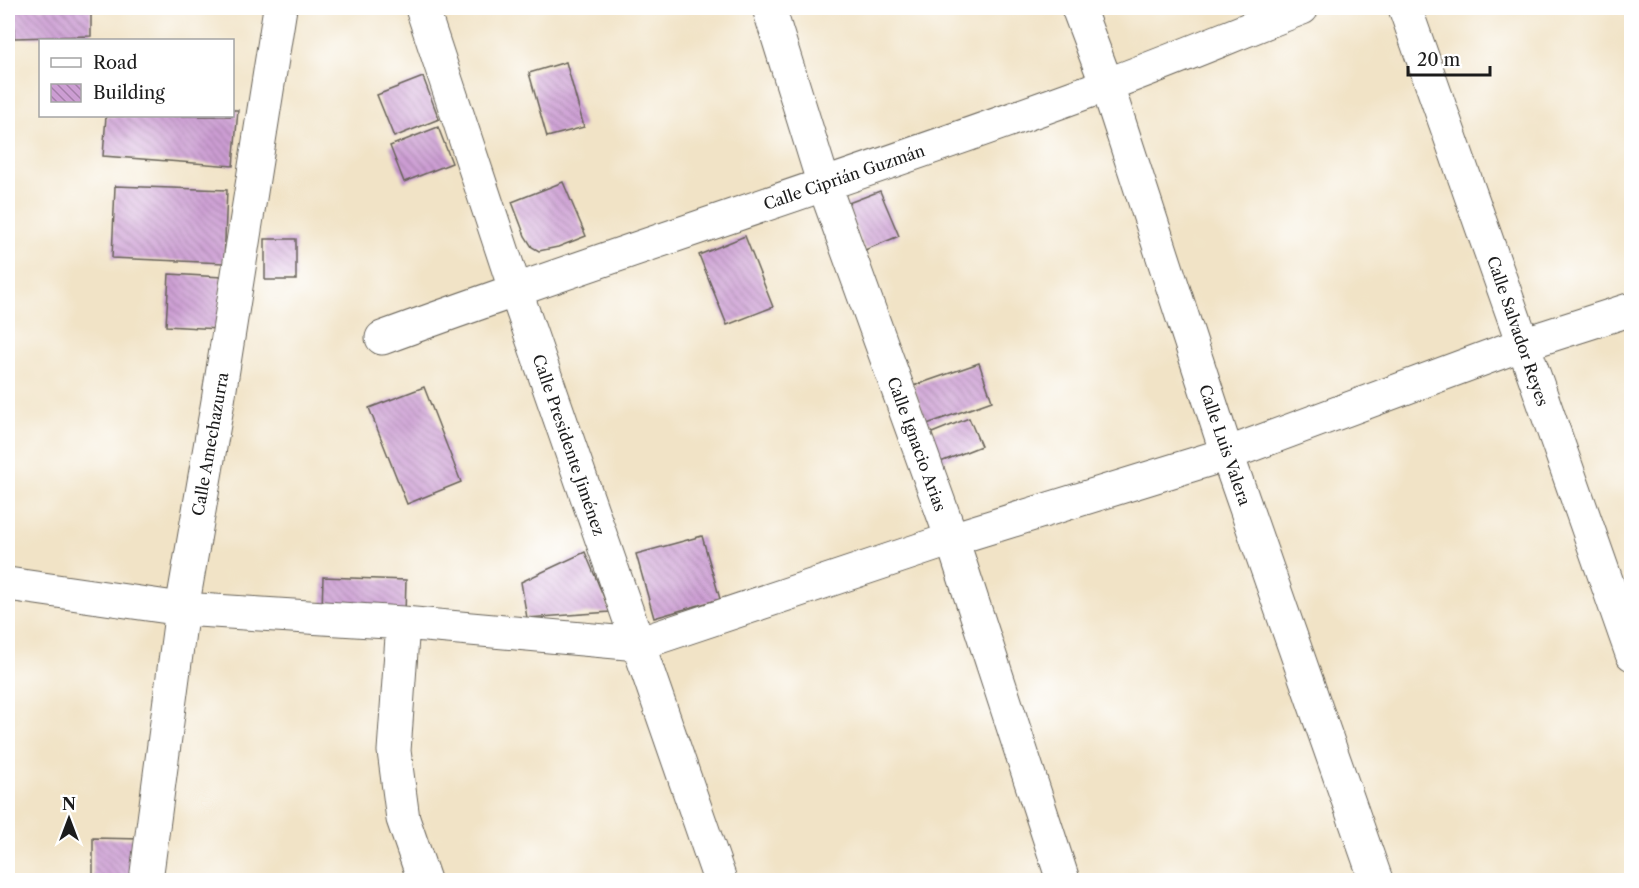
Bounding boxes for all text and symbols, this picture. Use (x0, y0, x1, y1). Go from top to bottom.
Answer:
legend (39, 39, 234, 117)
scale bar (1408, 39, 1490, 77)
text: 20 m (1417, 49, 1461, 71)
text: Road (93, 52, 138, 74)
text: Building (93, 82, 165, 104)
street label: Calle Ciprián Guzmán (761, 140, 927, 214)
street label: Calle Salvador Reyes (1483, 253, 1553, 409)
street label: Calle Presidente Jiménez (529, 352, 609, 538)
street label: Calle Amechazurra (188, 370, 233, 517)
street label: Calle Ignacio Arias (883, 374, 951, 514)
street label: Calle Luis Valera (1195, 382, 1255, 509)
north arrow (39, 789, 99, 849)
text: N (62, 794, 76, 814)

